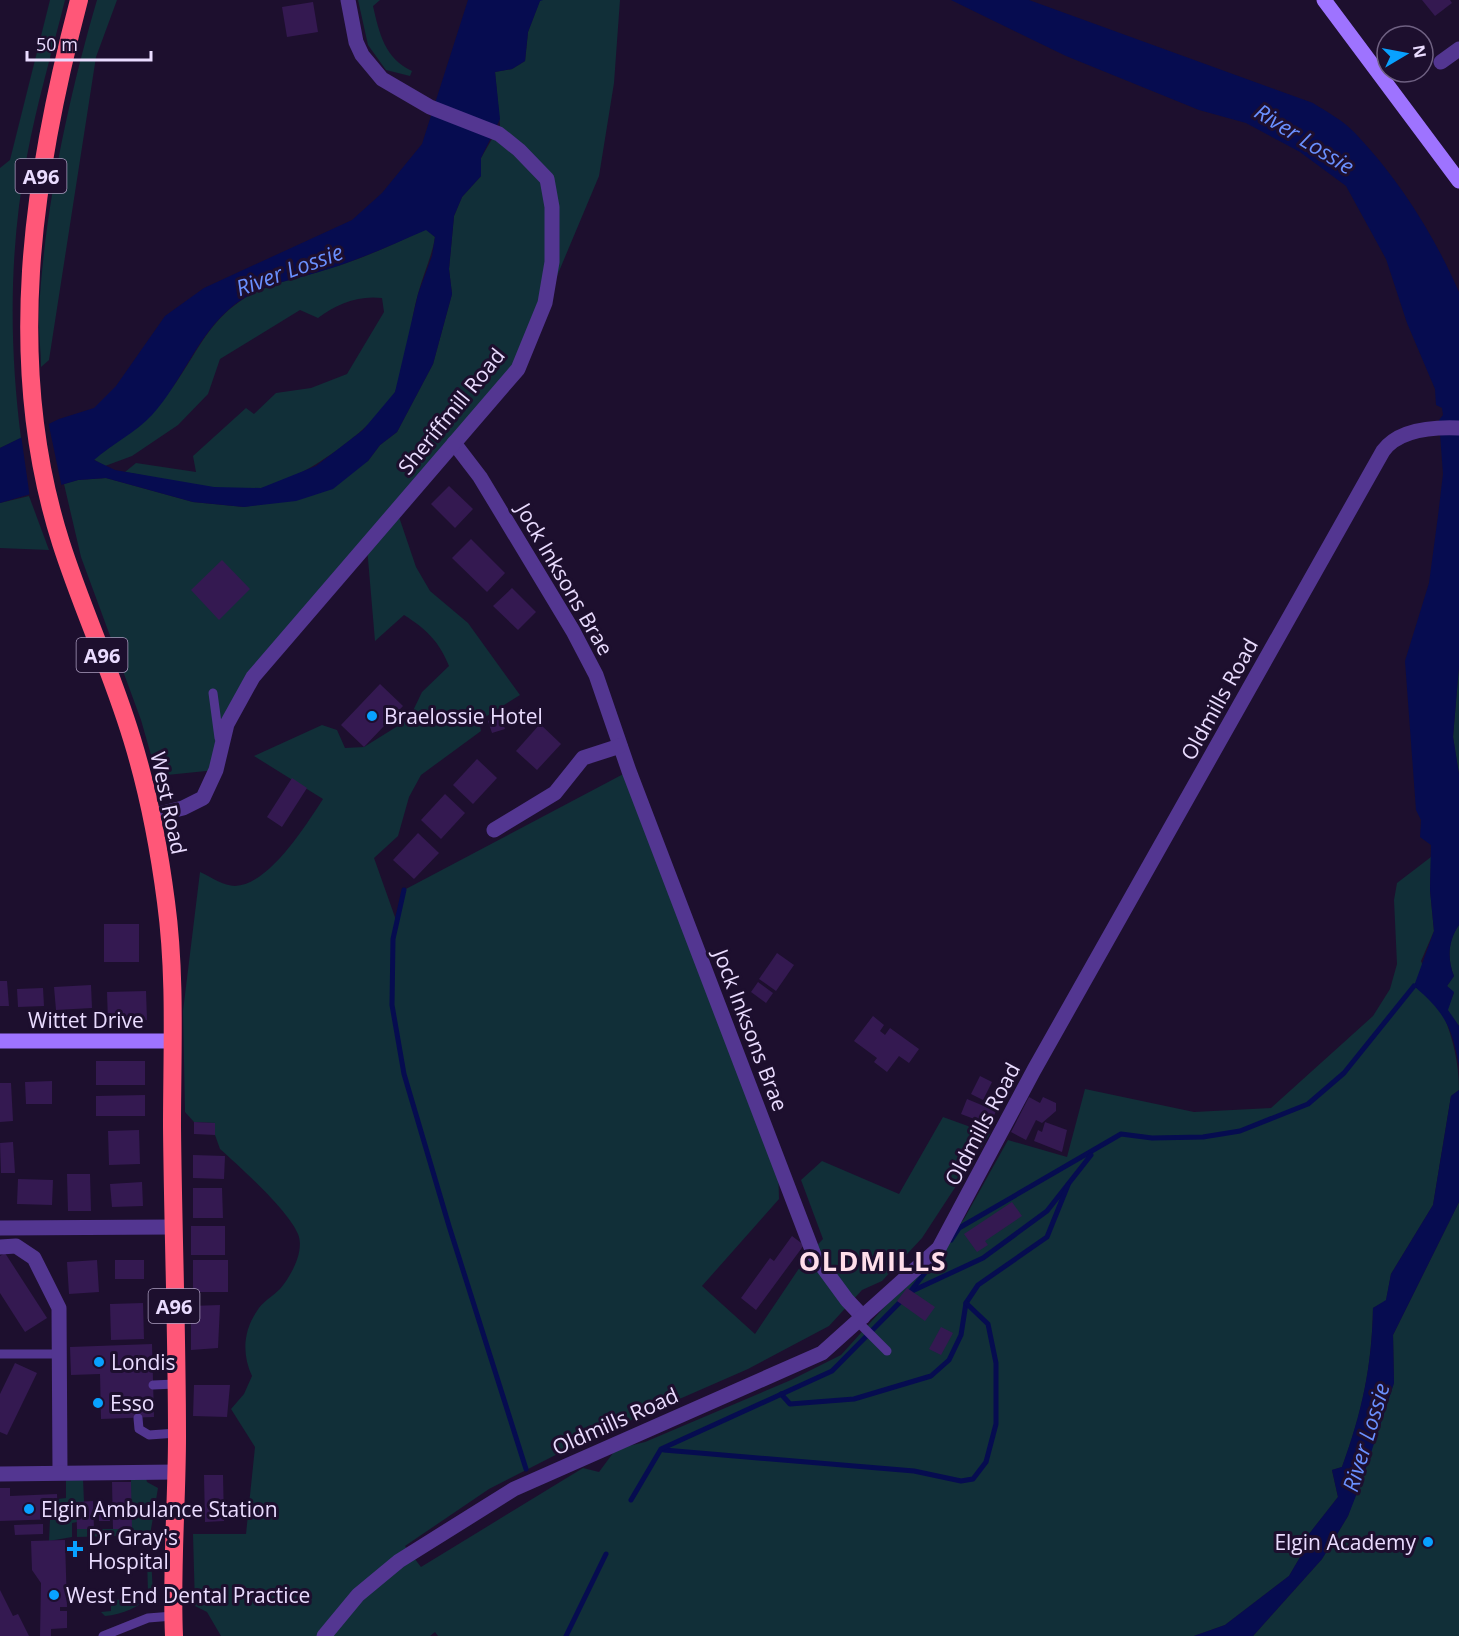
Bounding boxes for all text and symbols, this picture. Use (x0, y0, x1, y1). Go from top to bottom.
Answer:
scale bar (27, 24, 152, 62)
north arrow (1375, 24, 1435, 84)
text: 50 m (36, 32, 78, 56)
text: N (1408, 43, 1432, 60)
water label: River Lossie (1250, 96, 1360, 180)
road number: A96 (15, 159, 66, 193)
water label: River Lossie (231, 236, 347, 302)
street label: Sheriffmill Road (391, 342, 511, 480)
street label: Jock Inksons Brae (509, 496, 620, 660)
street label: Oldmills Road (1174, 633, 1264, 765)
road number: A96 (76, 638, 128, 672)
place label: Braelossie Hotel (384, 702, 543, 730)
marker: Braelossie Hotel (365, 709, 379, 723)
street label: West Road (144, 749, 194, 857)
street label: Jock Inksons Brae (707, 943, 795, 1115)
street label: Wittet Drive (28, 1006, 144, 1034)
street label: Oldmills Road (938, 1058, 1026, 1190)
district label: OLDMILLS (799, 1242, 947, 1279)
road number: A96 (148, 1289, 200, 1323)
place label: Londis (111, 1348, 176, 1376)
marker: Londis (92, 1355, 106, 1369)
water label: River Lossie (1334, 1379, 1396, 1495)
street label: Oldmills Road (547, 1381, 683, 1461)
place label: Esso (110, 1389, 154, 1417)
marker: Esso (91, 1396, 105, 1410)
place label: Elgin Ambulance Station (41, 1495, 278, 1523)
marker: Elgin Ambulance Station (22, 1502, 36, 1516)
place label: Dr Gray's Hospital (88, 1523, 178, 1575)
place label: Elgin Academy (1274, 1528, 1416, 1556)
marker: Elgin Academy (1421, 1535, 1435, 1549)
marker: Dr Gray's Hospital (66, 1540, 84, 1558)
place label: West End Dental Practice (66, 1581, 310, 1609)
marker: West End Dental Practice (47, 1588, 61, 1602)

